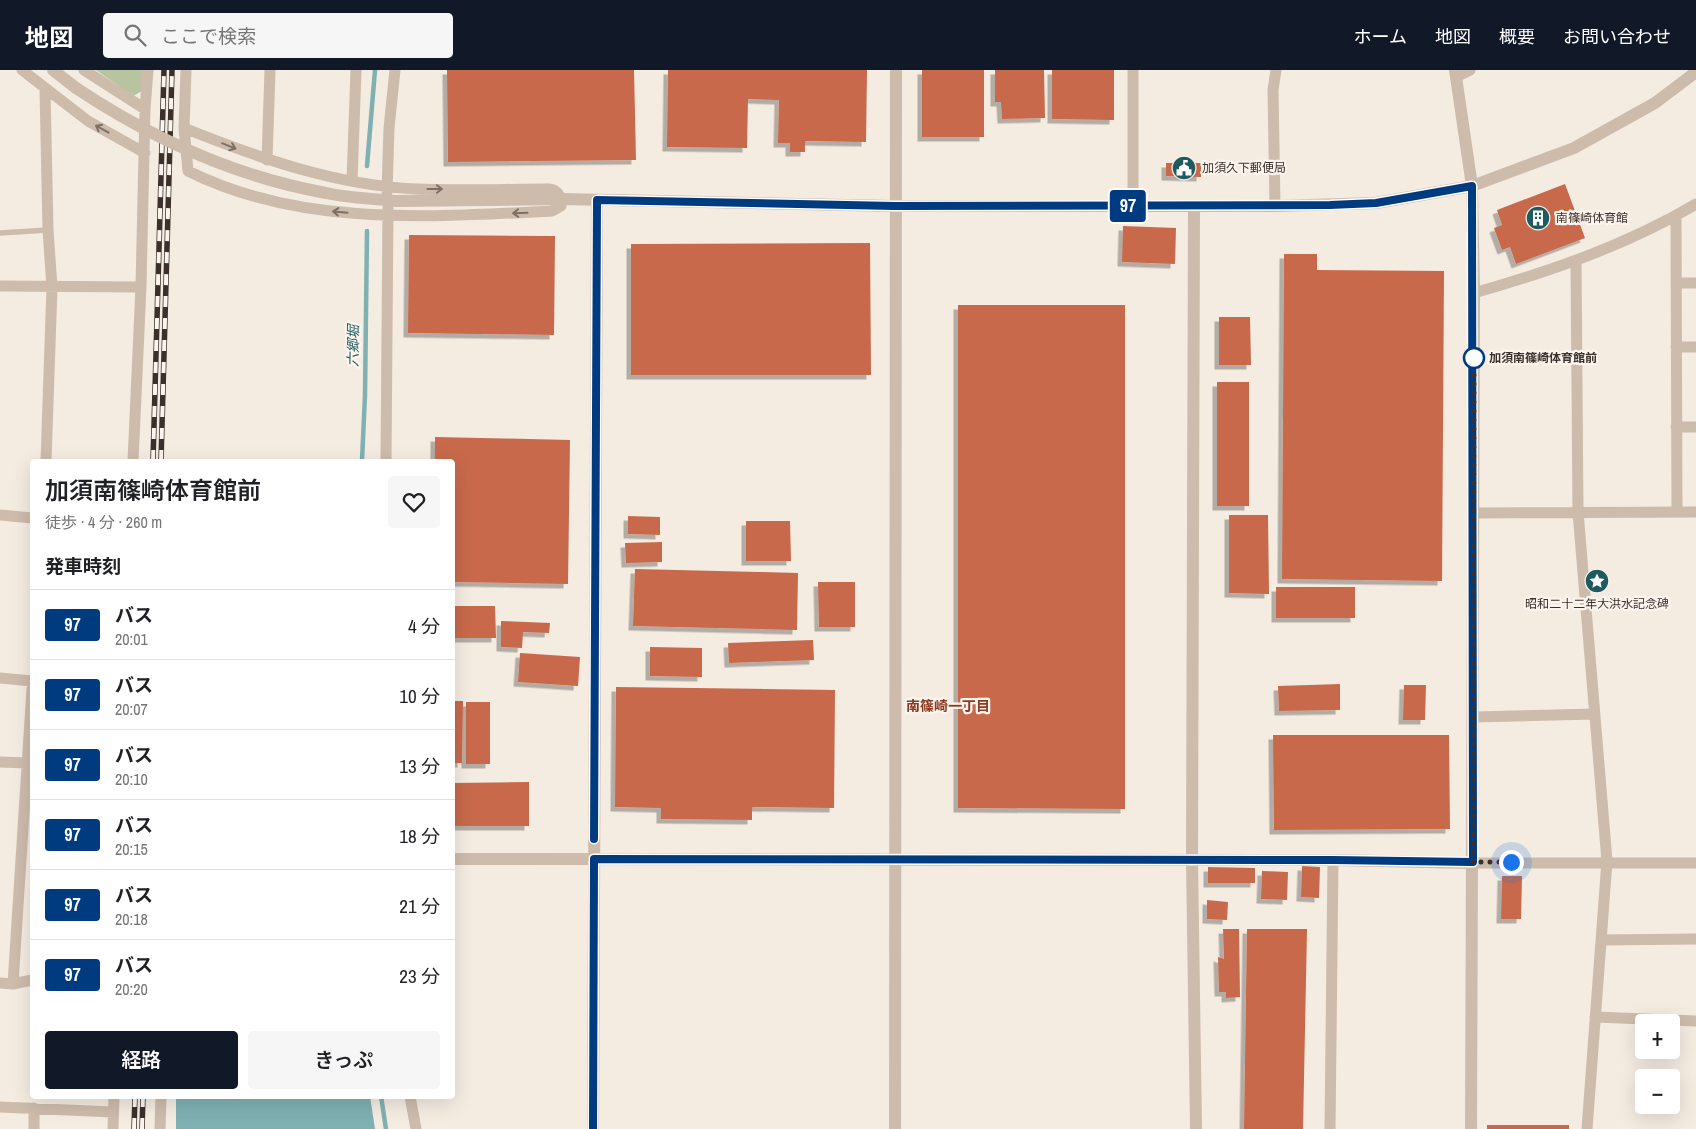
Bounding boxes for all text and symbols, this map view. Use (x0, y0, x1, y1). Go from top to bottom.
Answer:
search box (103, 13, 453, 58)
text: 地図 (25, 21, 73, 53)
icon: search (121, 21, 149, 49)
text: ここで検索 (161, 23, 256, 49)
text: ホーム (1354, 24, 1407, 49)
text: 地図 (1435, 24, 1471, 49)
text: 概要 (1499, 24, 1535, 49)
text: お問い合わせ (1563, 24, 1671, 49)
one-way arrow (95, 124, 110, 133)
one-way arrow (222, 143, 237, 152)
public building icon: 加須久下郵便局 (1171, 155, 1197, 181)
place label: 加須久下郵便局 (1202, 160, 1286, 176)
one-way arrow (427, 184, 443, 194)
line badge: 97 (1106, 190, 1150, 222)
text: 97 (1120, 193, 1136, 218)
building icon: 南篠崎体育館 (1525, 205, 1551, 231)
one-way arrow (332, 207, 348, 217)
one-way arrow (513, 208, 529, 217)
place label: 南篠崎体育館 (1556, 210, 1628, 226)
water label: 六郷堀 (344, 323, 362, 367)
marker: 加須南篠崎体育館前 (1463, 347, 1485, 369)
place label: 加須南篠崎体育館前 (1489, 350, 1597, 366)
text: 加須南篠崎体育館前 (45, 474, 261, 506)
button: heart (388, 476, 440, 528)
text: 徒歩 · 4 分 · 260 m (45, 511, 162, 533)
text: 発車時刻 (45, 553, 121, 579)
place icon: 昭和二十二年大洪水記念碑 (1584, 568, 1610, 594)
place label: 昭和二十二年大洪水記念碑 (1525, 596, 1669, 612)
text: バス (115, 602, 153, 628)
text: 97 (64, 612, 81, 637)
text: 4 分 (408, 613, 440, 639)
text: 20:01 (115, 628, 148, 650)
text: バス (115, 672, 153, 698)
text: 97 (64, 682, 81, 707)
text: 10 分 (399, 683, 440, 709)
district label: 南篠崎一丁目 (906, 697, 990, 715)
text: 20:07 (115, 698, 148, 720)
text: バス (115, 742, 153, 768)
text: 97 (64, 752, 81, 777)
text: 13 分 (399, 753, 440, 779)
text: 20:10 (115, 768, 148, 790)
text: バス (115, 812, 153, 838)
text: 97 (64, 822, 81, 847)
text: 18 分 (399, 823, 440, 849)
text: 20:15 (115, 838, 148, 860)
your location (1499, 850, 1524, 875)
text: バス (115, 882, 153, 908)
text: 97 (64, 892, 81, 917)
text: 21 分 (399, 893, 440, 919)
text: 20:18 (115, 908, 148, 930)
text: バス (115, 952, 153, 978)
text: 97 (64, 962, 81, 987)
text: 23 分 (399, 963, 440, 989)
text: 20:20 (115, 978, 148, 1000)
map controls (1635, 1014, 1680, 1114)
button: + (1635, 1014, 1680, 1059)
button: 経路 (45, 1031, 238, 1089)
button: きっぷ (248, 1031, 440, 1089)
button: − (1635, 1069, 1680, 1114)

